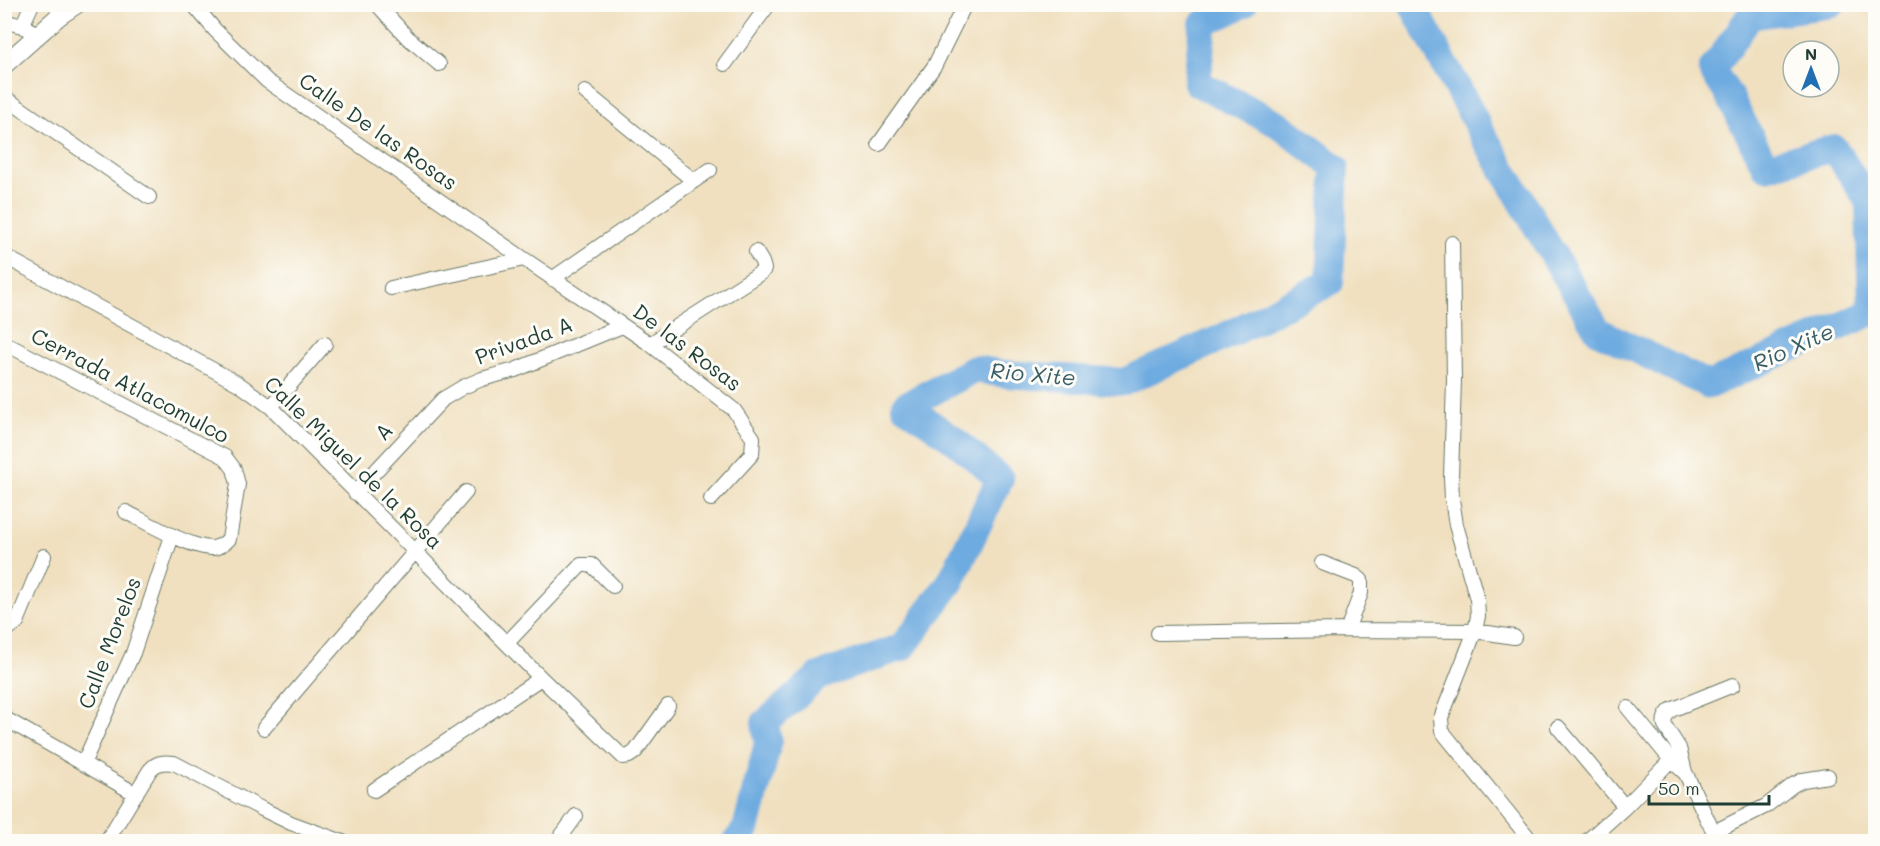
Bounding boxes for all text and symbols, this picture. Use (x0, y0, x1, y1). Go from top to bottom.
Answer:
north arrow (1781, 39, 1841, 99)
text: N (1805, 43, 1817, 64)
street label: Calle De las Rosas (294, 66, 463, 196)
street label: De las Rosas (628, 297, 747, 396)
street label: Privada A (471, 310, 576, 370)
water label: Rio Xite (1748, 316, 1838, 377)
street label: Cerrada Atlacomulco (27, 321, 234, 448)
water label: Rio Xite (989, 355, 1077, 392)
street label: Calle Miguel de la Rosa (259, 370, 449, 554)
street label: A (368, 416, 398, 446)
street label: Calle Morelos (71, 573, 146, 712)
scale bar (1649, 768, 1769, 806)
text: 50 m (1658, 776, 1700, 800)

